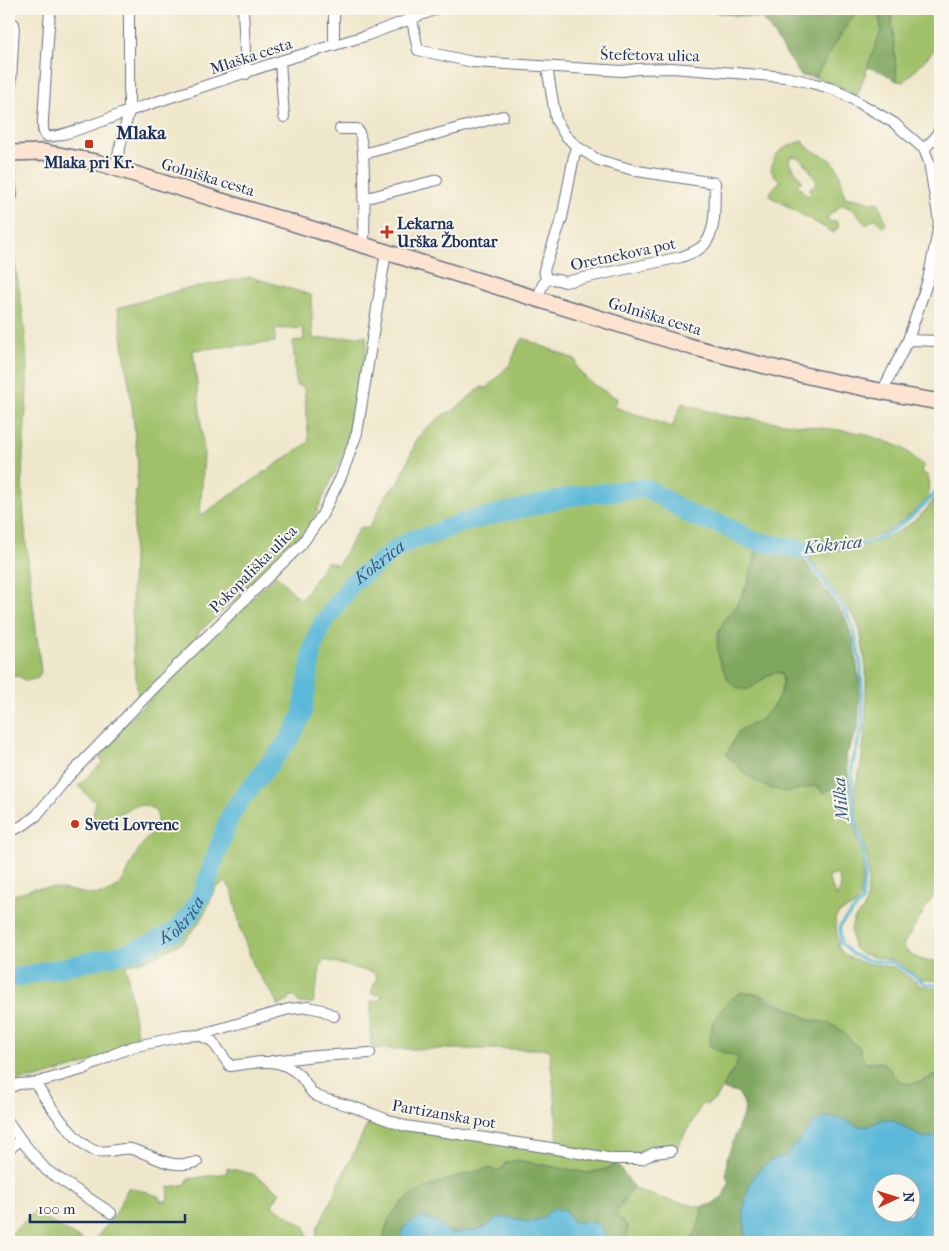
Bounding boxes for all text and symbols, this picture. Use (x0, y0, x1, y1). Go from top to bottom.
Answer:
street label: Mlaška cesta (207, 34, 295, 78)
street label: Štefetova ulica (600, 44, 701, 65)
district label: Mlaka (115, 122, 167, 144)
marker: Mlaka pri Kr. (83, 138, 95, 150)
place label: Mlaka pri Kr. (43, 153, 134, 173)
street label: Golniška cesta (159, 154, 258, 200)
place label: Lekarna Urška Žbontar (396, 214, 499, 251)
marker: Lekarna Urška Žbontar (381, 226, 393, 238)
street label: Oretnekova pot (569, 234, 678, 274)
street label: Golniška cesta (606, 293, 705, 339)
street label: Pokopališka ulica (205, 521, 301, 617)
water label: Kokrica (801, 531, 863, 559)
water label: Kokrica (348, 536, 409, 590)
water label: Milka (829, 776, 854, 824)
place label: Sveti Lovrenc (85, 815, 179, 834)
marker: Sveti Lovrenc (69, 818, 81, 830)
water label: Kokrica (153, 893, 209, 949)
street label: Partizanska pot (390, 1095, 498, 1133)
north arrow (872, 1174, 922, 1224)
scale bar (30, 1191, 185, 1223)
text: N (900, 1191, 917, 1203)
text: 100 m (38, 1200, 76, 1218)

